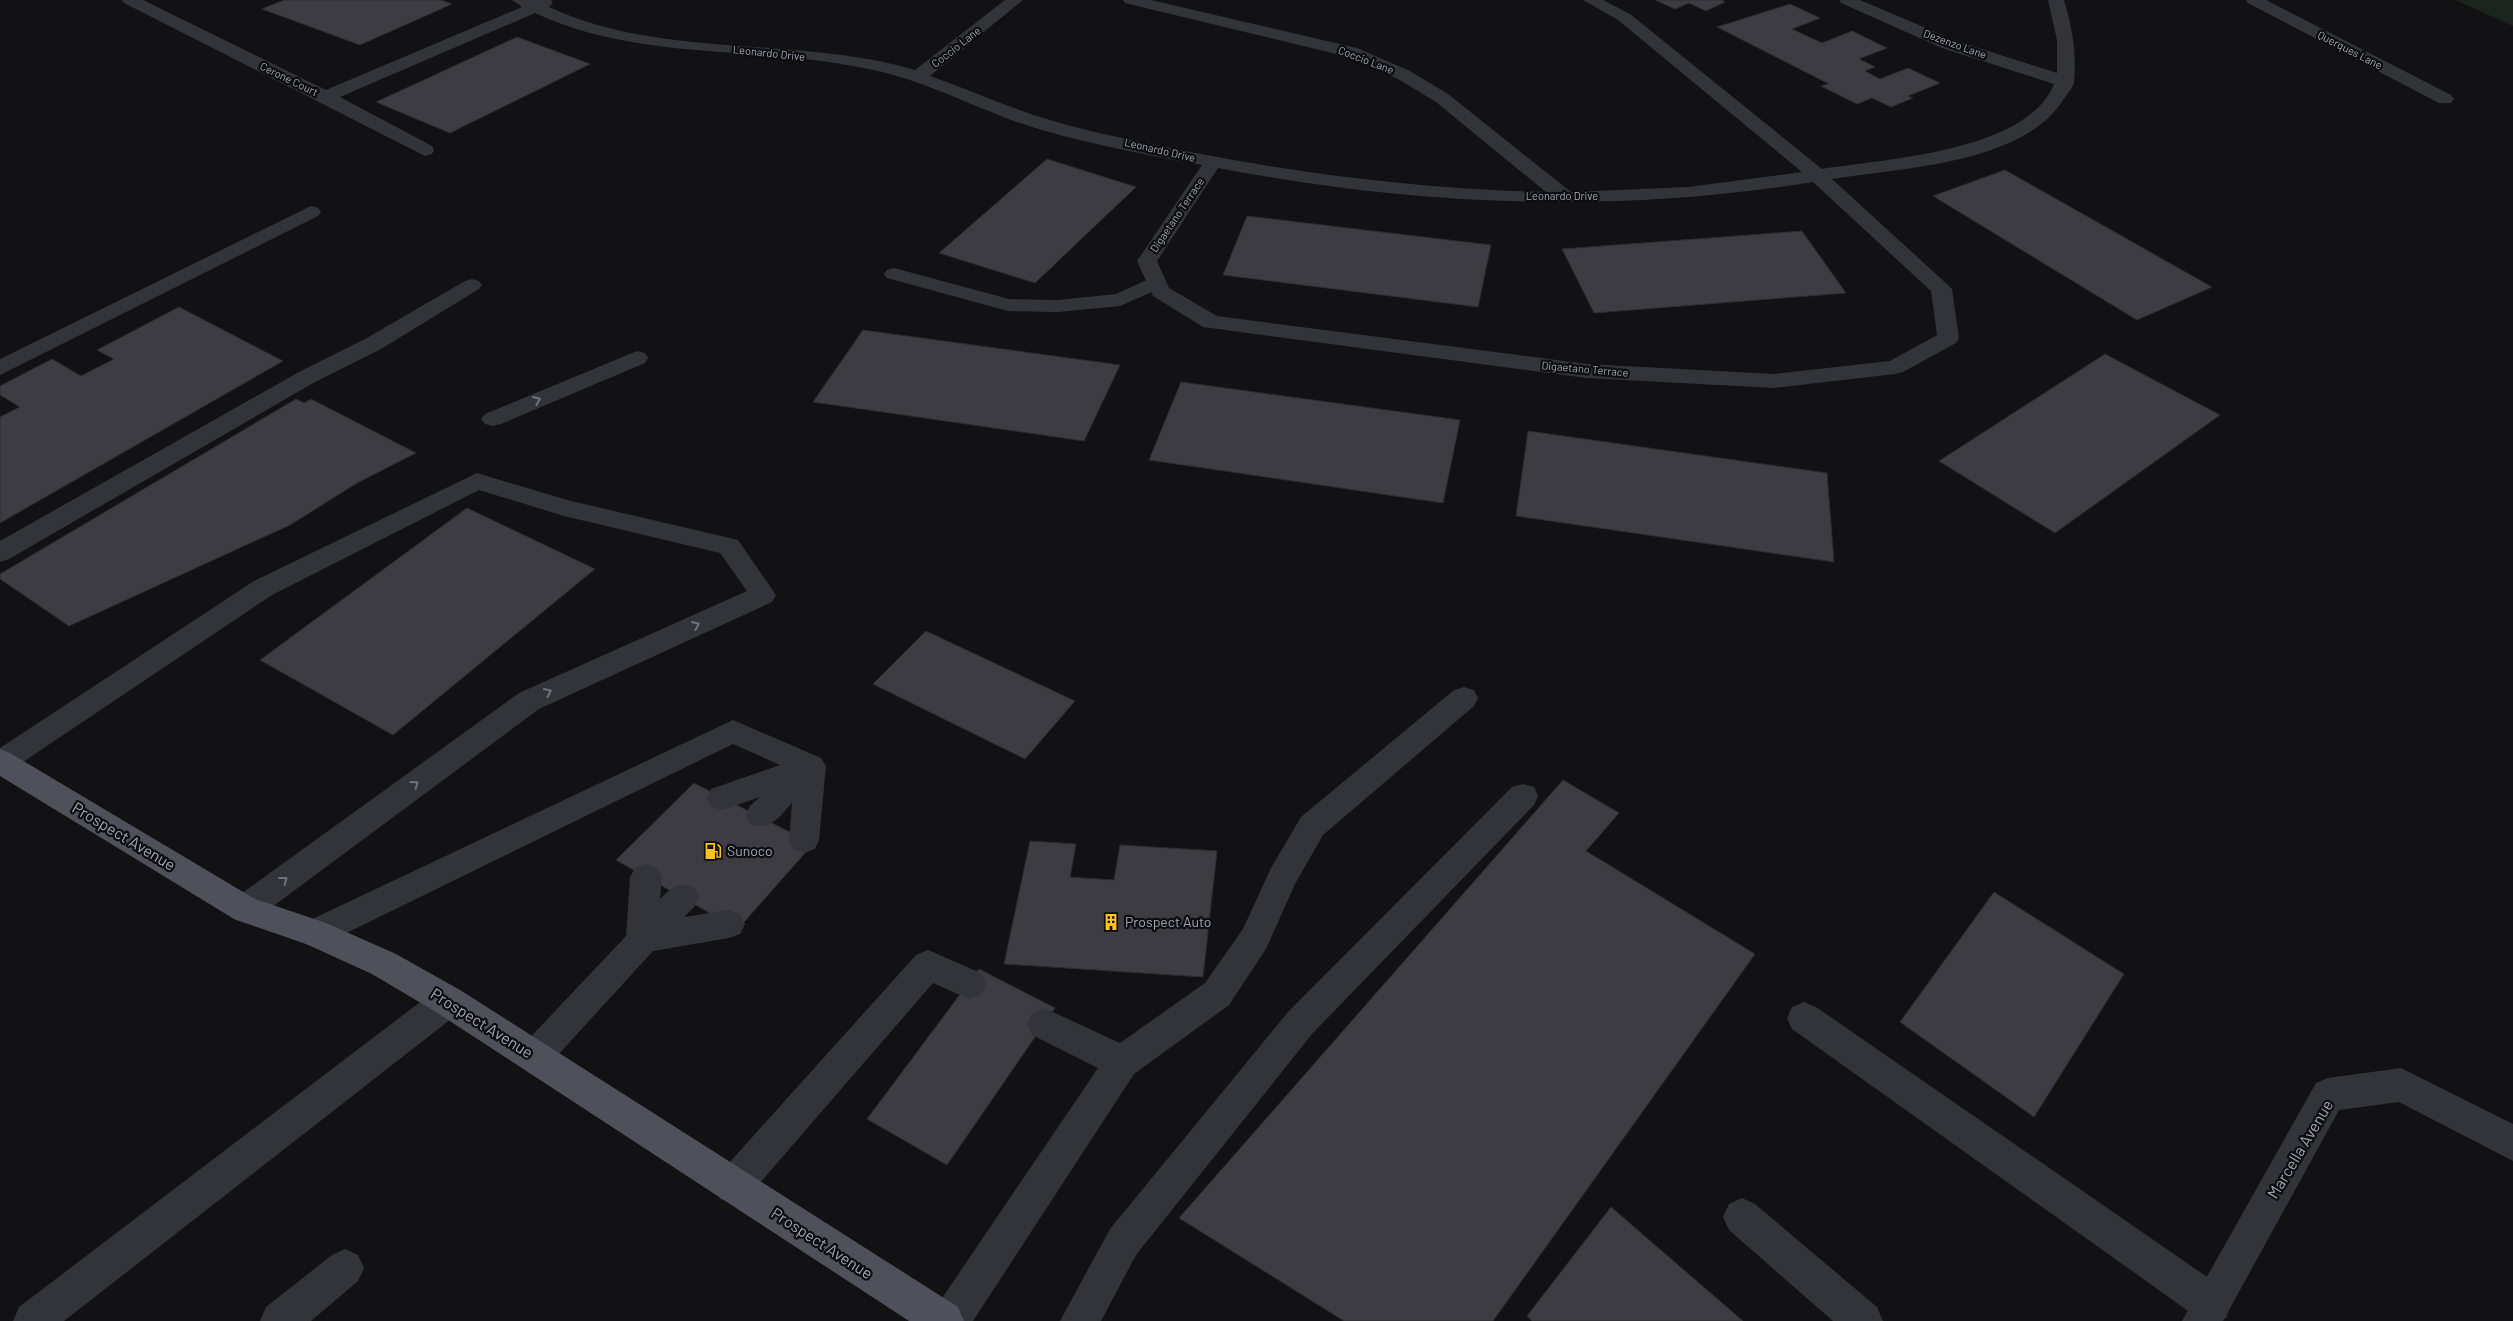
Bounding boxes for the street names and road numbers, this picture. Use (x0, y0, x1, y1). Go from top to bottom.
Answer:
street label: Coccio Lane (929, 23, 983, 70)
street label: Dezenzo Lane (1922, 26, 1989, 61)
street label: Querques Lane (2316, 28, 2385, 71)
street label: Leonardo Drive (732, 42, 806, 63)
street label: Coccio Lane (1336, 43, 1396, 76)
street label: Cerone Court (258, 59, 320, 98)
street label: Leonardo Drive (1123, 135, 1197, 164)
street label: Digaetano Terrace (1147, 175, 1206, 254)
street label: Leonardo Drive (1526, 189, 1598, 202)
street label: Digaetano Terrace (1541, 358, 1629, 379)
street label: Prospect Avenue (69, 797, 179, 874)
street label: Prospect Avenue (428, 983, 537, 1062)
street label: Marcella Avenue (2263, 1096, 2336, 1202)
street label: Prospect Avenue (768, 1203, 877, 1282)

